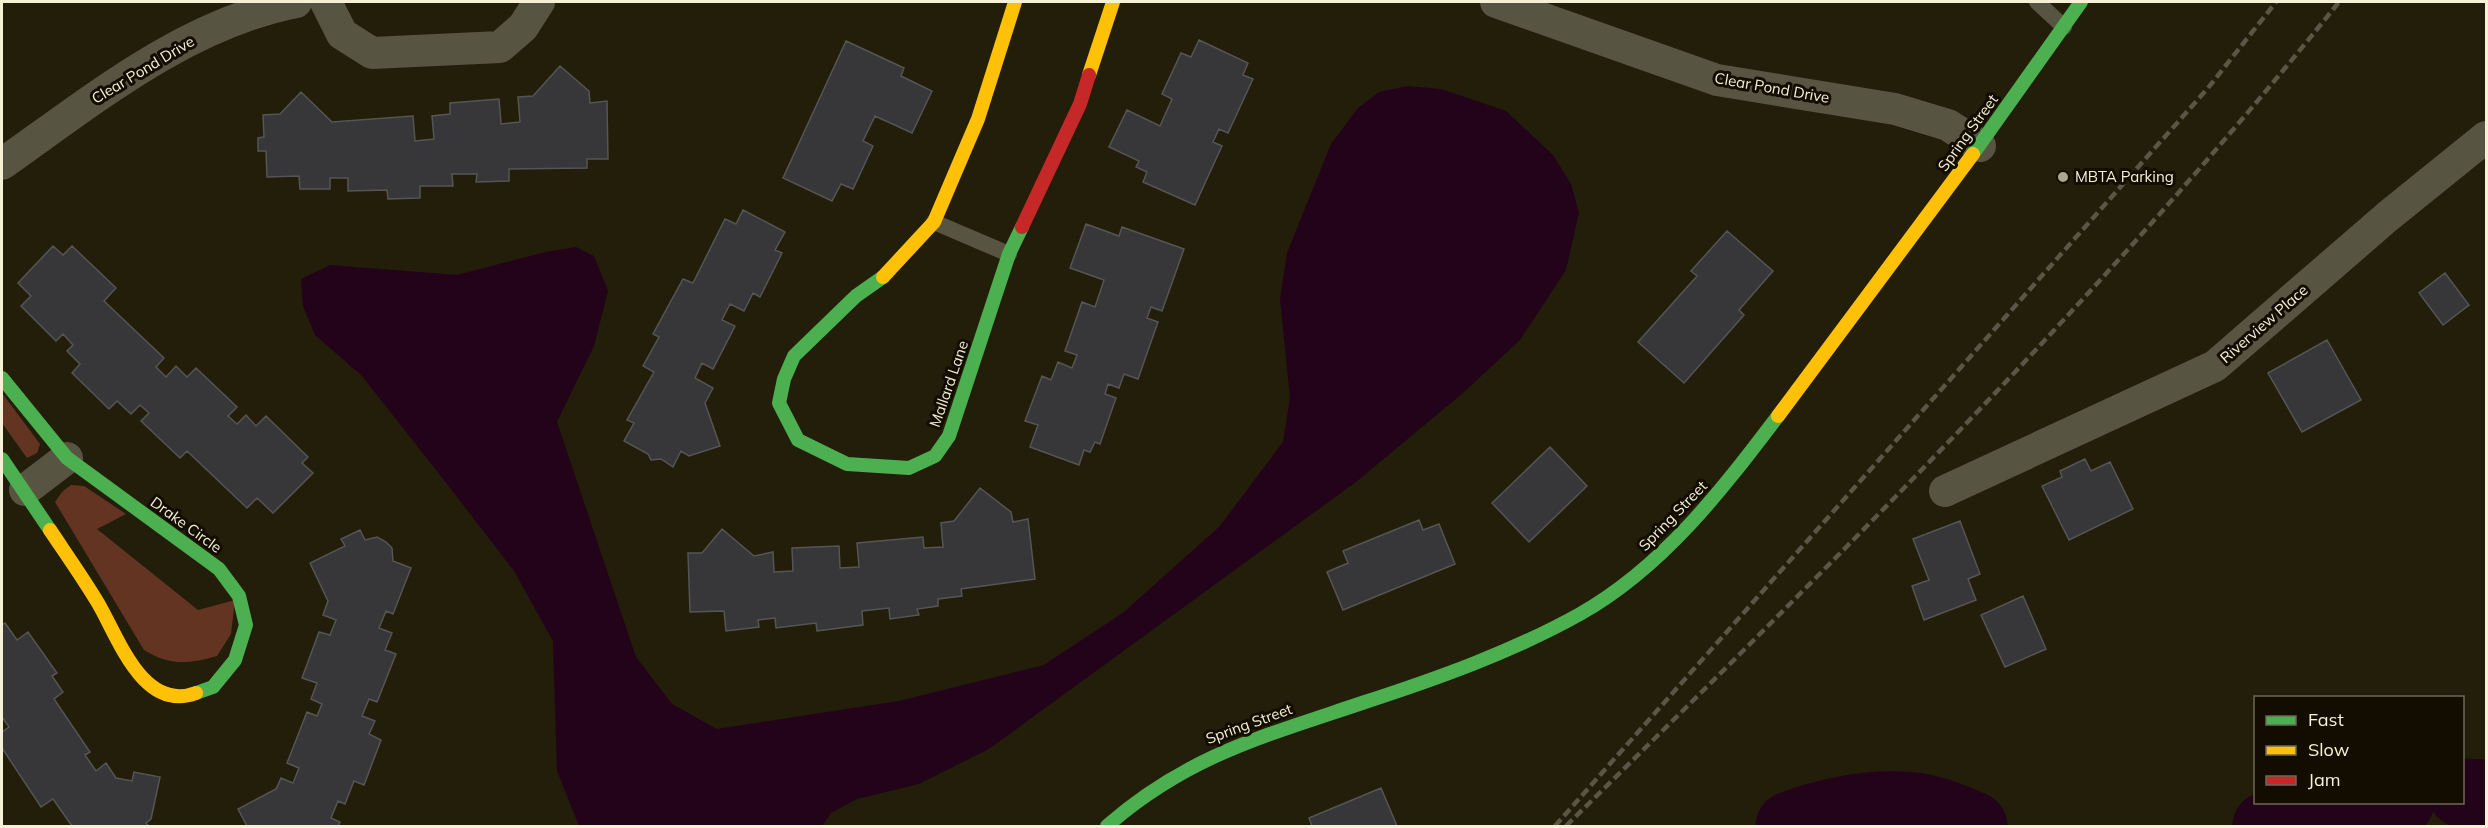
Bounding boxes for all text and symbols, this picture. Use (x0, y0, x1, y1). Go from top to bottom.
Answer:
street label: Clear Pond Drive (88, 31, 197, 108)
street label: Clear Pond Drive (1713, 68, 1831, 107)
street label: Spring Street (1933, 90, 2002, 175)
place label: MBTA Parking (2075, 167, 2174, 186)
marker: MBTA Parking (2056, 170, 2070, 184)
street label: Riverview Place (2216, 280, 2311, 367)
street label: Mallard Lane (925, 338, 972, 430)
street label: Spring Street (1634, 476, 1711, 555)
street label: Drake Circle (147, 492, 226, 557)
legend (2254, 696, 2464, 804)
street label: Spring Street (1203, 699, 1295, 748)
text: Fast (2308, 708, 2344, 731)
text: Slow (2308, 738, 2350, 761)
text: Jam (2308, 768, 2341, 791)

